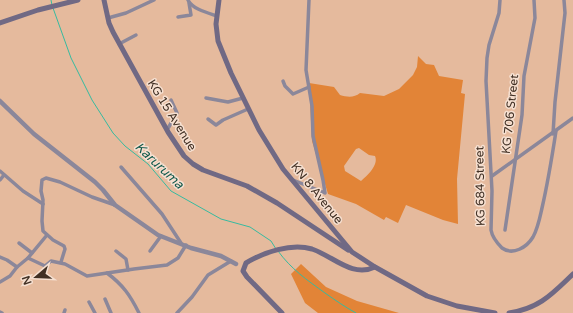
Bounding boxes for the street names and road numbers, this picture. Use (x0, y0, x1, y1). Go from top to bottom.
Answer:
street label: KG 706 Street (499, 73, 521, 154)
street label: KG 15 Avenue (145, 77, 200, 153)
street label: KG 684 Street (472, 146, 488, 226)
street label: KN 8 Avenue (288, 160, 346, 226)

